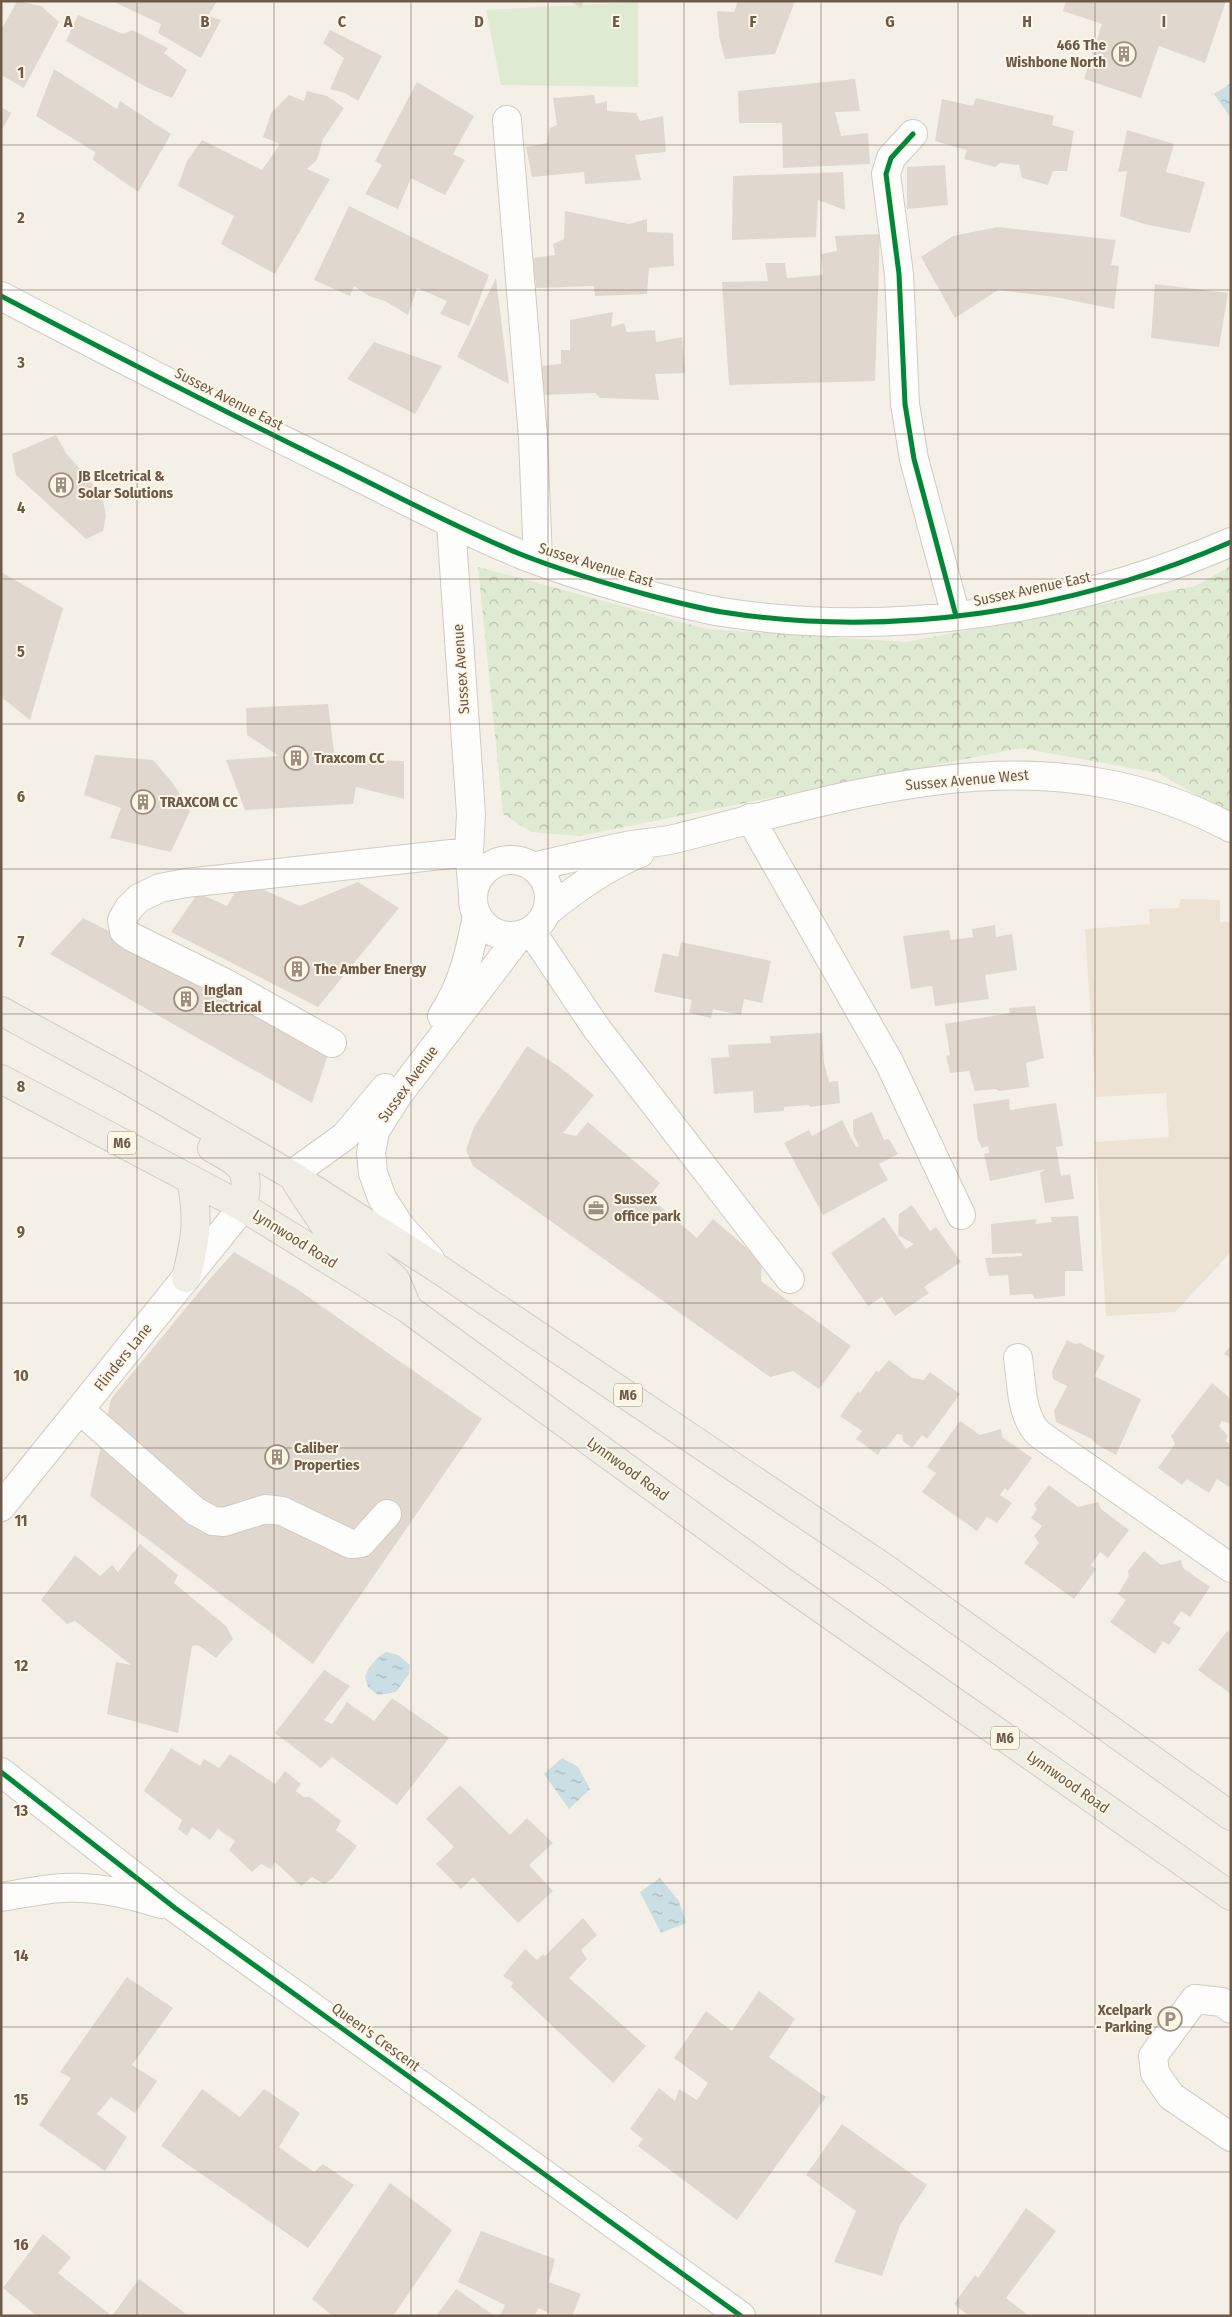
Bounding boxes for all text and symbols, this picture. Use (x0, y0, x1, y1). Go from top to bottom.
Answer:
text: A (63, 12, 73, 31)
text: B (201, 12, 210, 31)
text: C (338, 12, 347, 31)
text: D (474, 12, 484, 31)
text: E (612, 12, 620, 31)
text: F (749, 12, 757, 31)
text: G (885, 12, 895, 31)
text: H (1022, 12, 1032, 31)
text: I (1162, 12, 1166, 31)
place label: 466 The Wishbone North (1006, 36, 1106, 71)
building icon: 466 The Wishbone North (1111, 41, 1137, 67)
text: 1 (18, 63, 24, 82)
text: 2 (16, 208, 25, 227)
text: 3 (16, 353, 25, 372)
street label: Sussex Avenue East (172, 364, 286, 434)
place label: JB Elcetrical & Solar Solutions (77, 467, 174, 502)
building icon: JB Elcetrical & Solar Solutions (48, 472, 74, 498)
text: 4 (17, 498, 25, 517)
street label: Sussex Avenue East (536, 539, 656, 591)
street label: Sussex Avenue East (972, 568, 1092, 610)
street label: Sussex Avenue (449, 623, 473, 715)
text: 5 (17, 642, 25, 661)
building icon: Traxcom CC (283, 745, 309, 771)
place label: Traxcom CC (314, 749, 385, 767)
street label: Sussex Avenue West (905, 766, 1029, 794)
text: 6 (17, 787, 25, 806)
building icon: TRAXCOM CC (130, 789, 156, 815)
place label: TRAXCOM CC (160, 793, 238, 811)
text: 7 (18, 932, 25, 951)
building icon: The Amber Energy (284, 956, 310, 982)
place label: The Amber Energy (314, 960, 427, 978)
place label: Inglan Electrical (204, 981, 262, 1016)
building icon: Inglan Electrical (173, 986, 199, 1012)
street label: Sussex Avenue (374, 1042, 442, 1126)
text: 8 (17, 1077, 26, 1096)
road number: M6 (108, 1132, 136, 1154)
place label: Sussex office park (614, 1190, 681, 1225)
office icon: Sussex office park (583, 1195, 609, 1221)
street label: Lynnwood Road (249, 1206, 341, 1272)
text: 9 (17, 1222, 25, 1241)
street label: Flinders Lane (90, 1320, 156, 1394)
text: 10 (13, 1366, 29, 1385)
road number: M6 (614, 1384, 642, 1406)
street label: Lynnwood Road (584, 1433, 672, 1505)
place label: Caliber Properties (294, 1439, 360, 1474)
building icon: Caliber Properties (264, 1444, 290, 1470)
text: 11 (14, 1511, 28, 1530)
text: 12 (14, 1656, 29, 1675)
road number: M6 (991, 1726, 1019, 1750)
street label: Lynnwood Road (1023, 1747, 1113, 1817)
text: 13 (14, 1801, 29, 1820)
text: 14 (14, 1946, 29, 1965)
street label: Queen's Crescent (328, 1999, 424, 2075)
place label: Xcelpark - Parking (1096, 2001, 1153, 2036)
parking icon: Xcelpark - Parking (1157, 2006, 1183, 2032)
text: 15 (14, 2090, 28, 2109)
text: 16 (13, 2235, 29, 2254)

